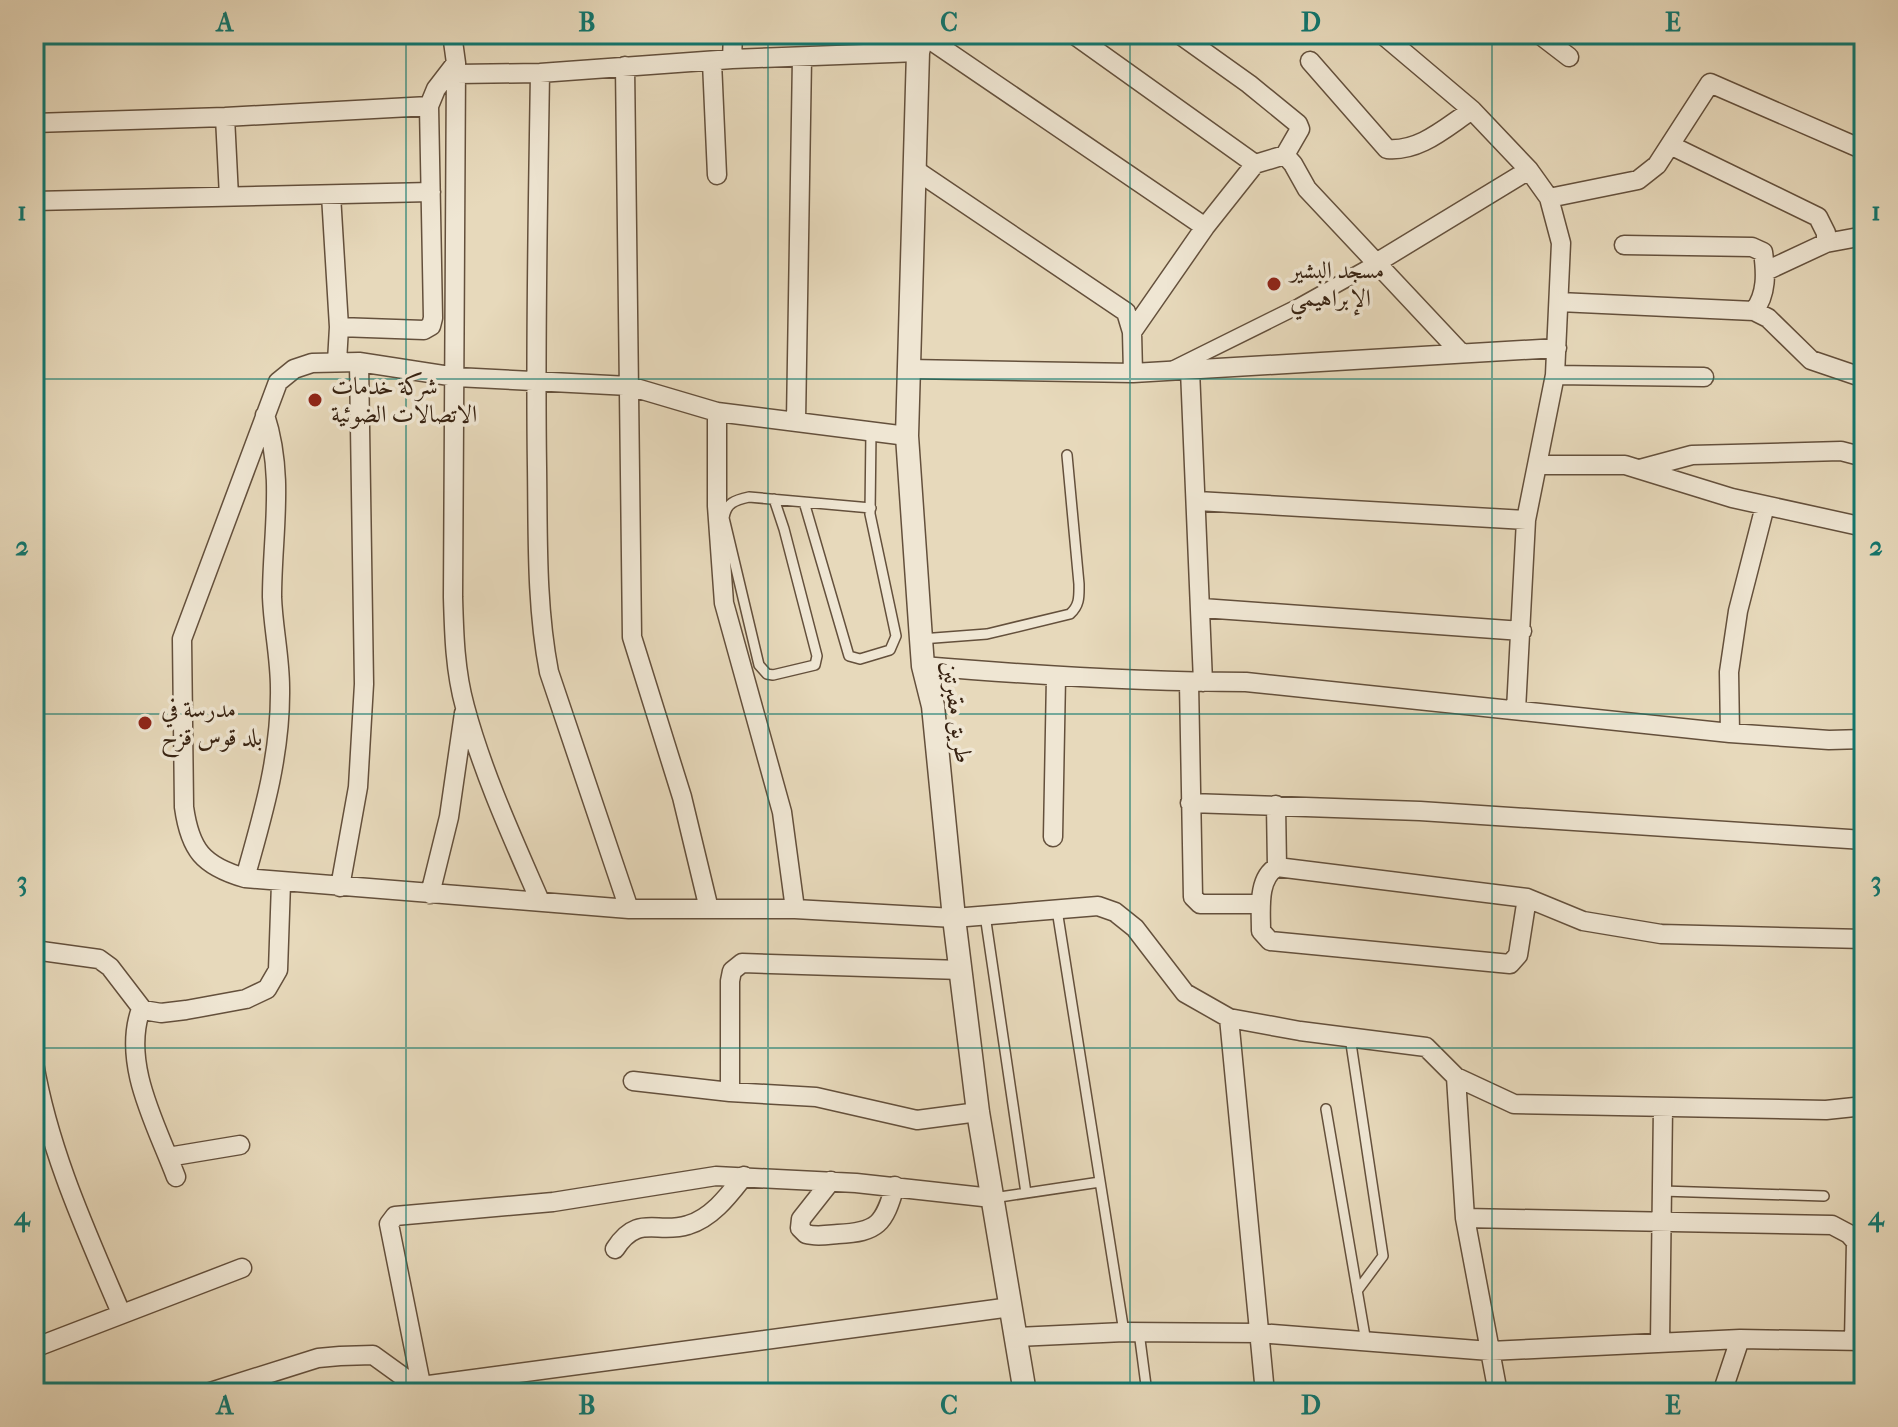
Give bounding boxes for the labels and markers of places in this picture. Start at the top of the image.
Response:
place label: مسجد البشير الإبراهيمي [1287,256,1384,321]
marker: مسجد البشير الإبراهيمي [1265,275,1283,293]
place label: شركة خدمات الاتصالات الضوئية [331,371,477,429]
marker: شركة خدمات الاتصالات الضوئية [306,391,324,409]
place label: مدرسة في بلد قوس قزح [161,695,262,758]
marker: مدرسة في بلد قوس قزح [136,714,154,732]

